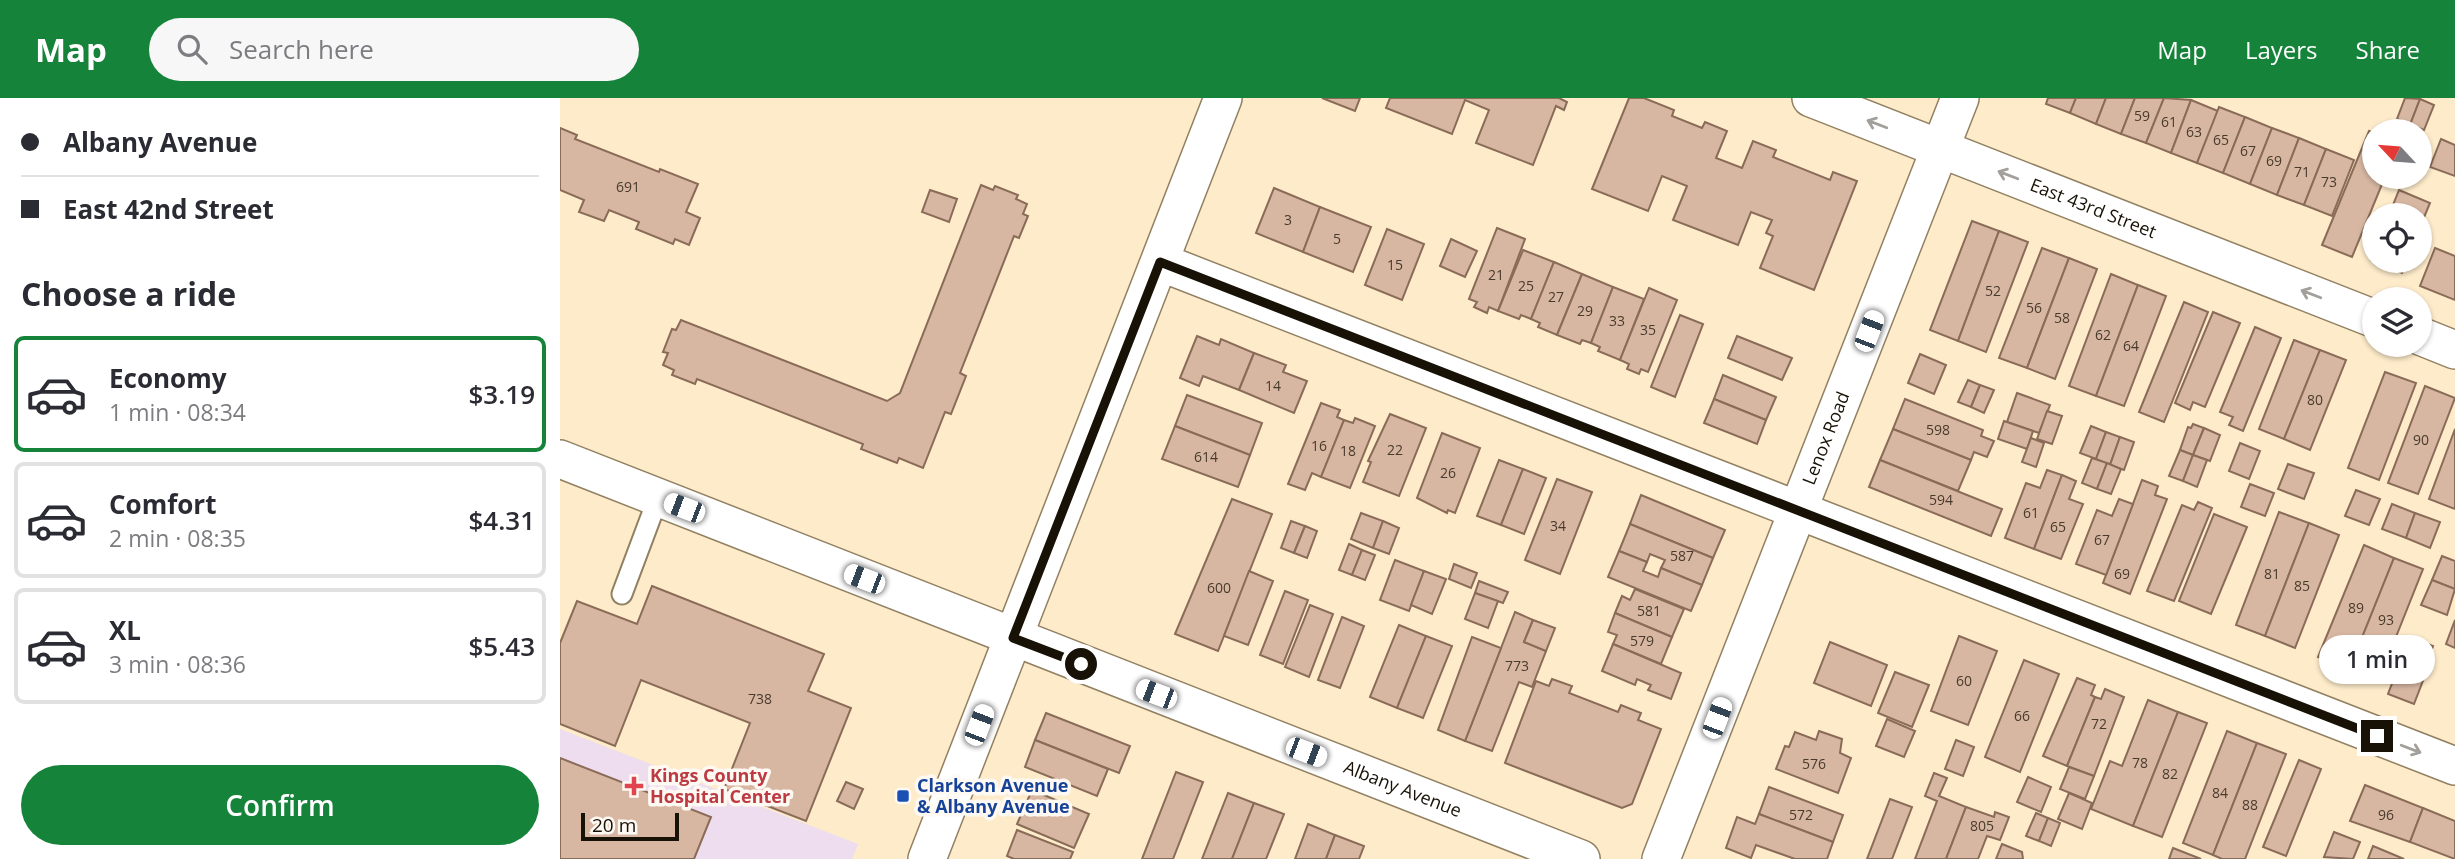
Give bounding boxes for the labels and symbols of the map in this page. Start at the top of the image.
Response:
house number: 59 [2134,106,2150,125]
house number: 61 [2161,112,2177,131]
one-way arrow [1867,116,1889,129]
north arrow [2362,119,2432,189]
house number: 63 [2186,122,2202,141]
house number: 65 [2213,130,2229,149]
house number: 67 [2240,141,2256,160]
house number: 69 [2266,151,2282,170]
house number: 71 [2294,162,2310,181]
one-way arrow [1998,167,2020,180]
street label: East 43rd Street [2027,172,2160,243]
house number: 73 [2321,172,2337,191]
house number: 691 [616,177,640,196]
house number: 3 [1284,210,1292,229]
house number: 5 [1333,229,1341,248]
house number: 15 [1387,255,1403,274]
house number: 21 [1488,265,1504,284]
house number: 25 [1518,276,1534,295]
house number: 52 [1985,281,2001,300]
one-way arrow [2301,286,2323,299]
house number: 27 [1548,287,1564,306]
house number: 56 [2026,298,2042,317]
house number: 29 [1577,301,1593,320]
car [1852,308,1887,354]
house number: 58 [2054,308,2070,327]
house number: 33 [1609,311,1625,330]
house number: 35 [1640,320,1656,339]
house number: 62 [2095,325,2111,344]
house number: 64 [2123,336,2139,355]
house number: 14 [1265,376,1281,395]
street label: Lenox Road [1796,388,1855,488]
house number: 80 [2307,390,2323,409]
house number: 598 [1926,420,1950,439]
house number: 90 [2413,430,2429,449]
house number: 16 [1311,436,1327,455]
house number: 22 [1387,440,1403,459]
house number: 18 [1340,441,1356,460]
house number: 614 [1194,447,1218,466]
house number: 26 [1440,463,1456,482]
house number: 594 [1929,490,1953,509]
car [661,491,708,525]
house number: 61 [2023,503,2039,522]
house number: 34 [1550,516,1566,535]
house number: 65 [2050,517,2066,536]
house number: 67 [2094,530,2110,549]
house number: 587 [1670,546,1694,565]
car [841,562,888,596]
house number: 69 [2114,564,2130,583]
house number: 81 [2264,564,2280,583]
house number: 85 [2294,576,2310,595]
house number: 600 [1207,578,1231,597]
house number: 89 [2348,598,2364,617]
house number: 581 [1637,601,1661,620]
house number: 93 [2378,610,2394,629]
house number: 579 [1630,631,1654,650]
callout: 1 min [2319,634,2435,684]
route start [1065,648,1097,680]
house number: 773 [1505,656,1529,675]
house number: 60 [1956,671,1972,690]
car [1133,677,1180,711]
house number: 738 [748,689,772,708]
car [1700,695,1735,741]
car [962,702,997,748]
house number: 66 [2014,706,2030,725]
house number: 72 [2091,714,2107,733]
route end [2361,720,2393,752]
car [1283,735,1330,769]
one-way arrow [2399,743,2421,756]
house number: 78 [2132,753,2148,772]
street label: Albany Avenue [1341,754,1465,822]
house number: 576 [1802,754,1826,773]
place label: Kings County Hospital Center [650,763,790,808]
house number: 82 [2162,764,2178,783]
place label: Clarkson Avenue & Albany Avenue [917,773,1070,818]
marker: Kings County Hospital Center [624,776,644,796]
house number: 84 [2212,783,2228,802]
marker: Clarkson Avenue & Albany Avenue [895,788,911,804]
house number: 88 [2242,795,2258,814]
house number: 572 [1789,805,1813,824]
house number: 96 [2378,805,2394,824]
scale bar [581,810,679,842]
house number: 805 [1970,816,1994,835]

